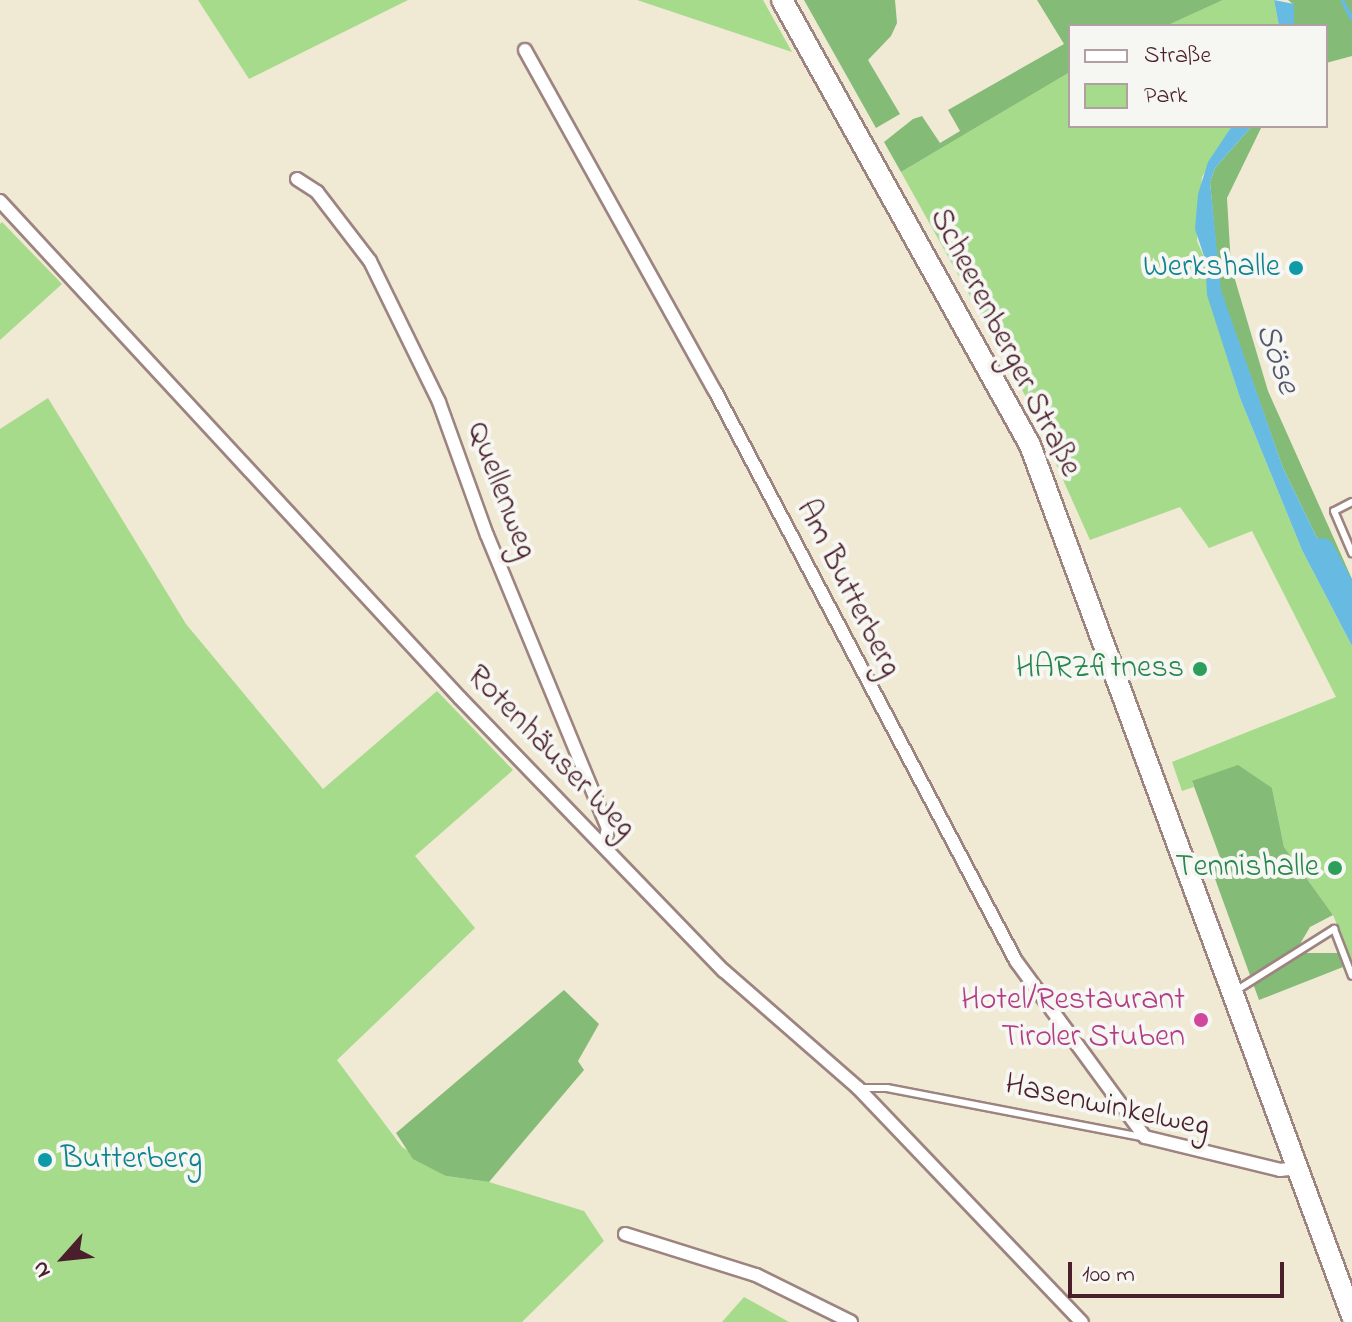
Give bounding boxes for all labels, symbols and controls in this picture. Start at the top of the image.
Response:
legend [1068,24,1328,128]
text: Straße [1144,39,1211,74]
text: Park [1144,79,1187,114]
street label: Scheerenberger Straße [920,202,1088,484]
place label: Werkshalle [1143,249,1280,287]
marker: Werkshalle [1287,259,1305,277]
water label: Söse [1245,318,1307,400]
street label: Quellenweg [456,417,544,565]
street label: Am Butterberg [786,494,908,684]
place label: HARZfitness [1016,650,1184,688]
street label: Rotenhäuser Weg [457,658,643,848]
marker: HARZfitness [1191,660,1209,678]
place label: Tennishalle [1175,849,1319,887]
marker: Tennishalle [1326,859,1344,877]
place label: Hotel/Restaurant Tiroler Stuben [961,983,1185,1058]
marker: Hotel/Restaurant Tiroler Stuben [1192,1011,1210,1029]
street label: Hasenwinkelweg [1001,1067,1213,1147]
place label: Butterberg [61,1141,202,1179]
marker: Butterberg [36,1151,54,1169]
north arrow [24,1218,104,1298]
scale bar [1072,1246,1288,1296]
text: N [25,1255,60,1283]
text: 100 m [1082,1258,1135,1293]

